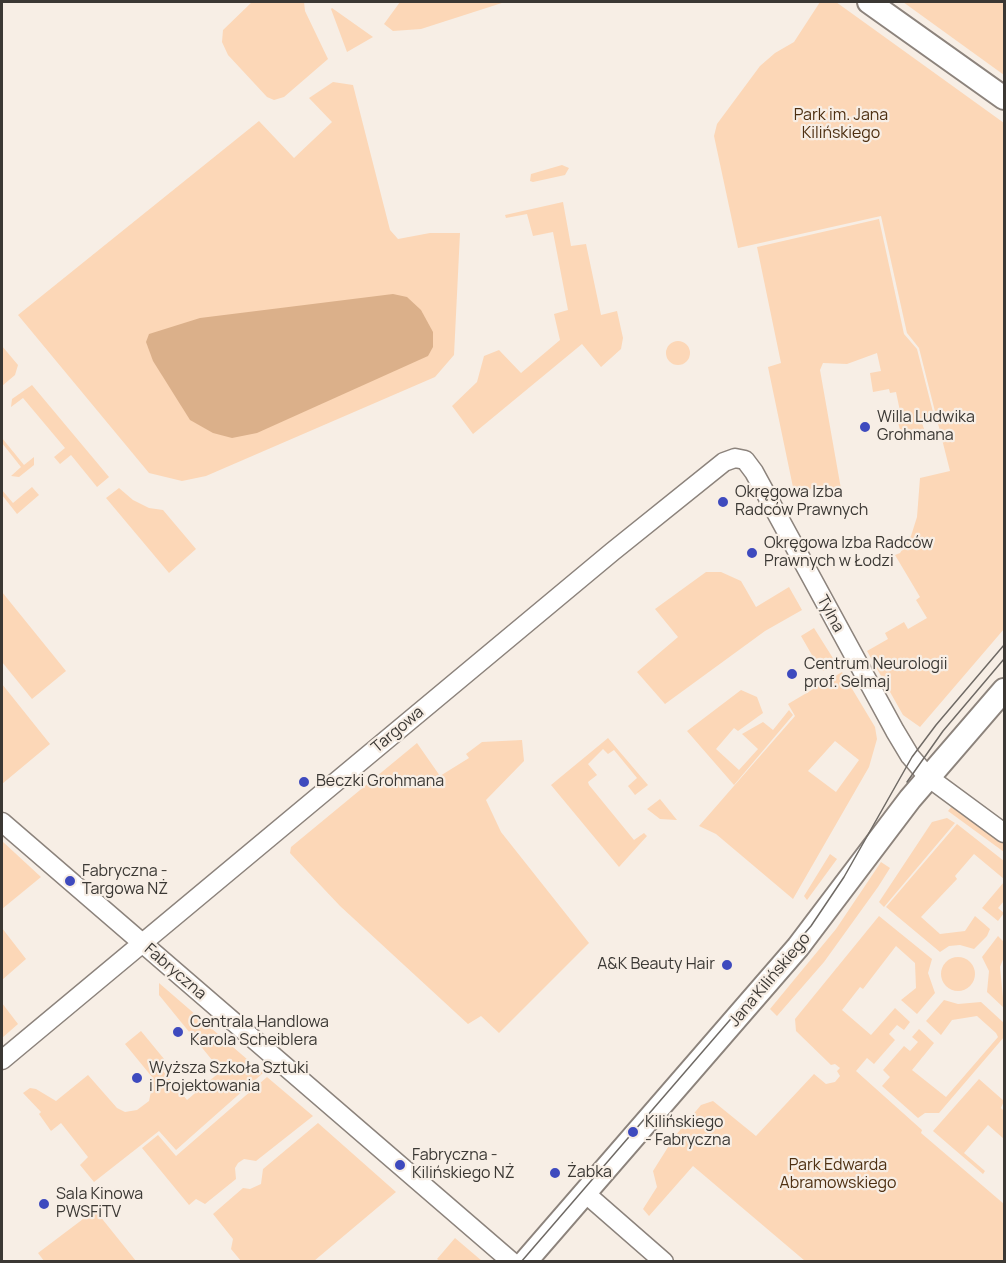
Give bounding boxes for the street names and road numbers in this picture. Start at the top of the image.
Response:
street label: Tylna [812,592,848,636]
street label: Targowa [368,703,428,757]
street label: Jana Kilińskiego [725,929,815,1031]
street label: Fabryczna [140,940,210,1004]

